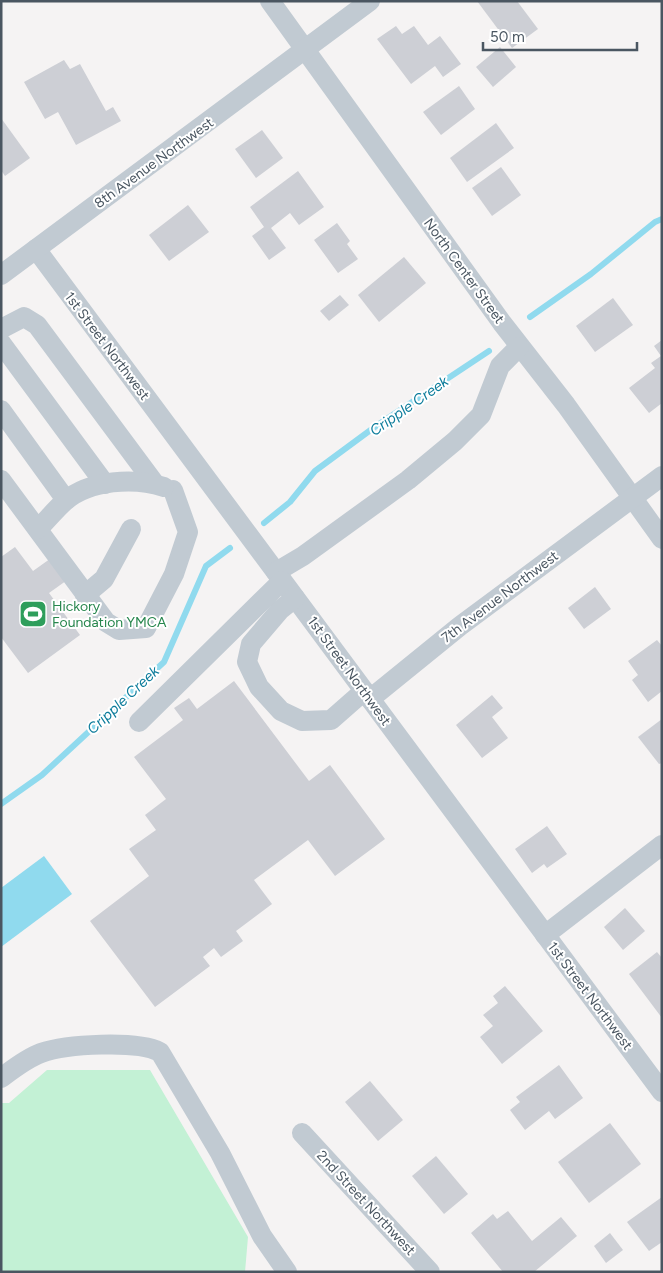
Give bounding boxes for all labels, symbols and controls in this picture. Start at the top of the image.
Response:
scale bar [483,20,637,52]
text: 50 m [490,28,525,46]
street label: 8th Avenue Northwest [91,114,217,212]
street label: North Center Street [420,215,508,327]
street label: 1st Street Northwest [61,289,153,403]
water label: Cripple Creek [366,372,452,440]
street label: 7th Avenue Northwest [438,548,562,646]
place label: Hickory Foundation YMCA [52,598,167,631]
sports icon: Hickory Foundation YMCA [18,599,48,629]
street label: 1st Street Northwest [304,613,394,729]
water label: Cripple Creek [83,662,163,738]
street label: 1st Street Northwest [544,939,636,1053]
street label: 2nd Street Northwest [313,1147,419,1259]

